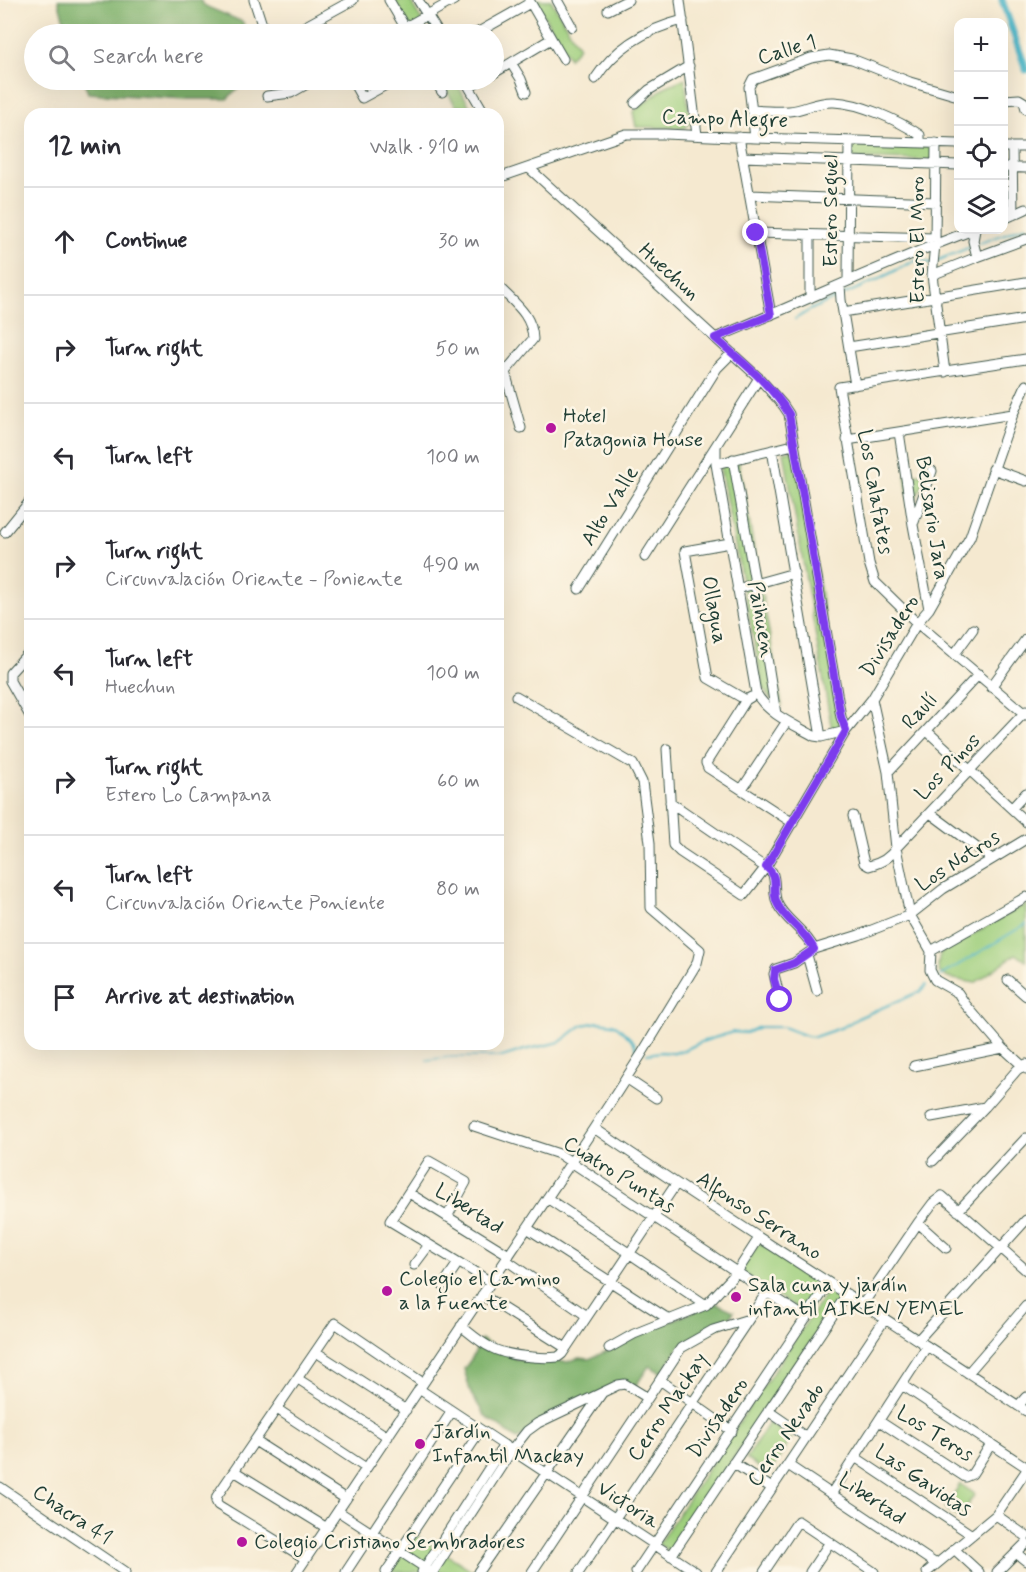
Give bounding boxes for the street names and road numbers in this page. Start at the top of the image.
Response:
street label: Calle 1 [754,28,820,72]
street label: Campo Alegre [661,103,789,137]
street label: Estero Seguel [817,155,847,267]
street label: Estero El Moro [904,176,932,304]
street label: Huechun [632,237,706,307]
street label: Los Calafates [850,427,900,557]
street label: Belisario Jara [908,454,956,582]
street label: Alto Valle [575,461,645,551]
street label: Ollagua [693,574,734,646]
street label: Paihuen [741,579,782,660]
street label: Divisadero [854,590,926,682]
street label: Raulí [896,686,944,736]
street label: Los Pinos [909,727,987,807]
street label: Los Notros [910,823,1006,899]
street label: Cuatro Puntas [558,1129,680,1221]
street label: Alfonso Serrano [690,1165,827,1269]
street label: Libertad [429,1177,509,1241]
street label: Cerro Mackay [621,1347,715,1467]
street label: Divisadero [681,1372,755,1464]
street label: Cerro Nevado [741,1378,831,1492]
street label: Los Teros [891,1399,979,1469]
street label: Las Gaviotas [869,1438,977,1524]
street label: Libertad [833,1466,911,1532]
street label: Victoria [592,1475,665,1536]
street label: Chacra 41 [27,1478,117,1552]

